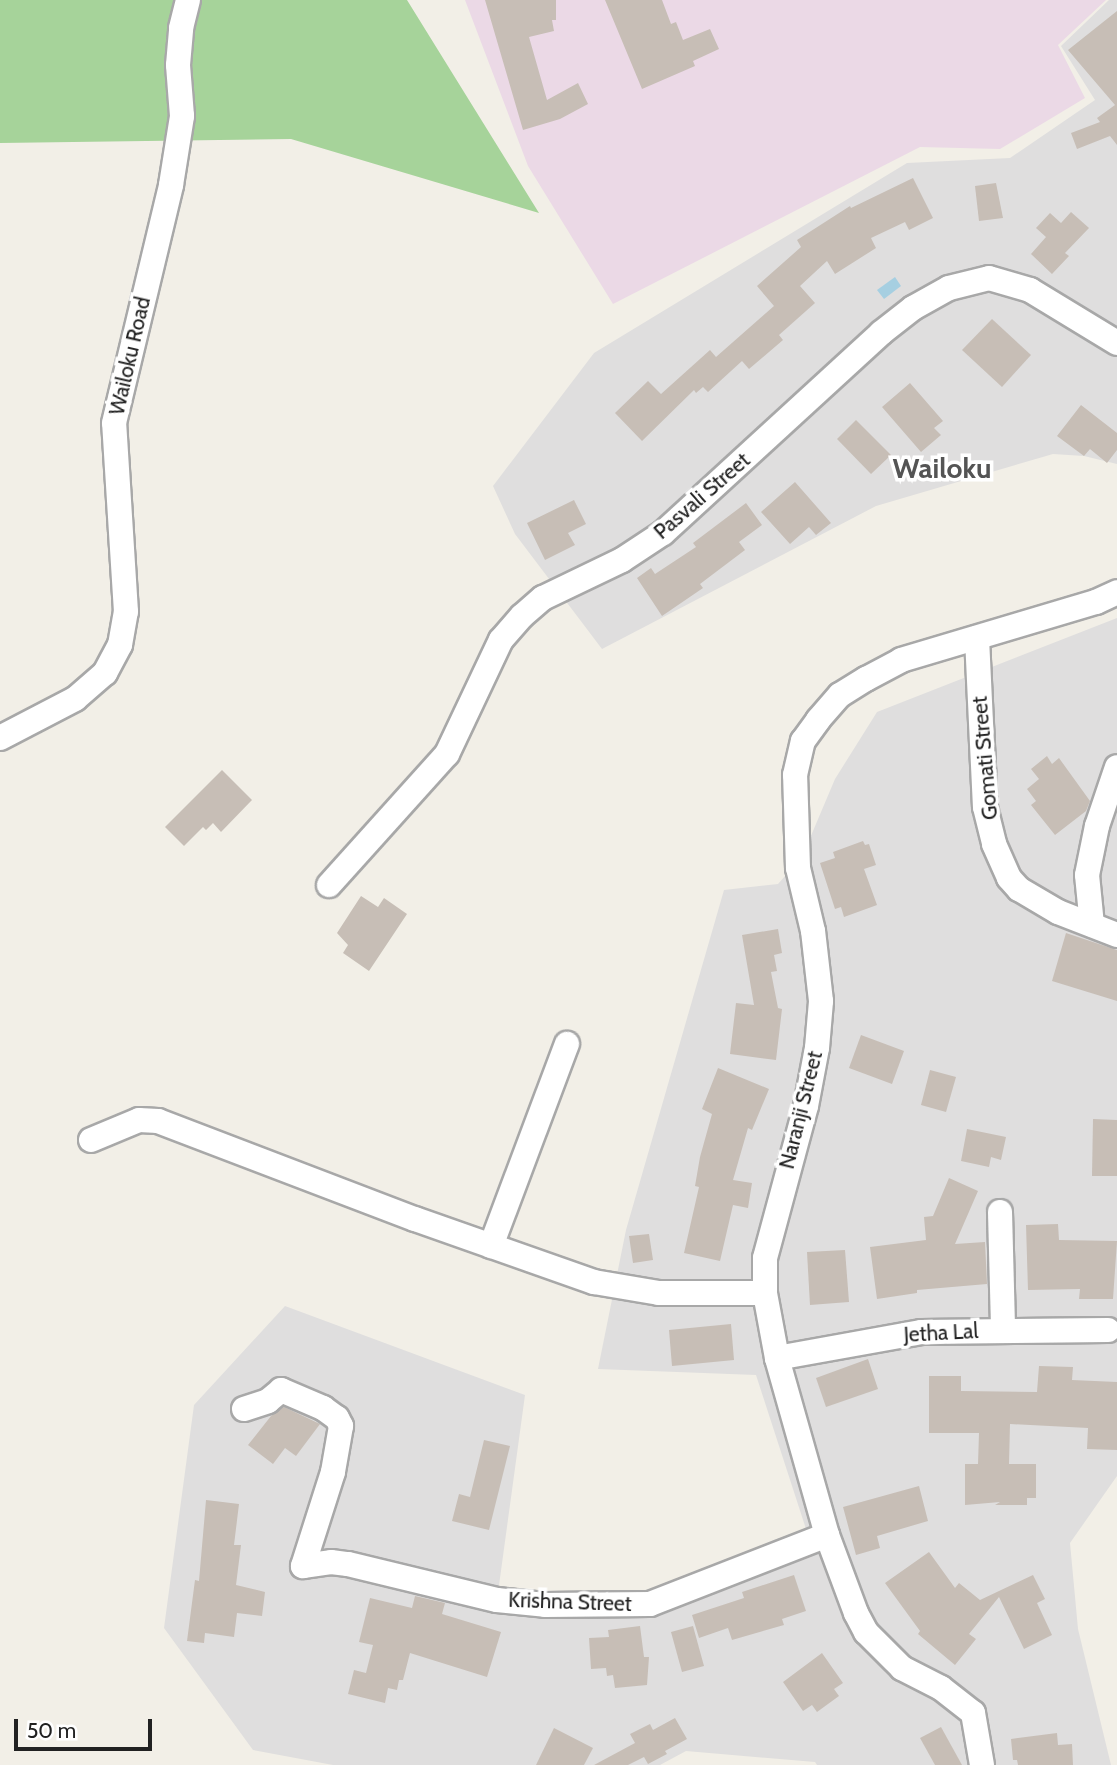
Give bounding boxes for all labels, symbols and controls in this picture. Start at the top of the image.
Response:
street label: Wailoku Road [104,294,156,418]
street label: Pasvali Street [649,447,755,545]
district label: Wailoku [893,451,991,485]
street label: Gomati Street [967,695,1003,821]
street label: Naranji Street [774,1048,828,1172]
street label: Jetha Lal [903,1318,979,1348]
street label: Krishna Street [508,1587,632,1617]
scale bar [18,1706,156,1750]
text: 50 m [27,1718,76,1743]

